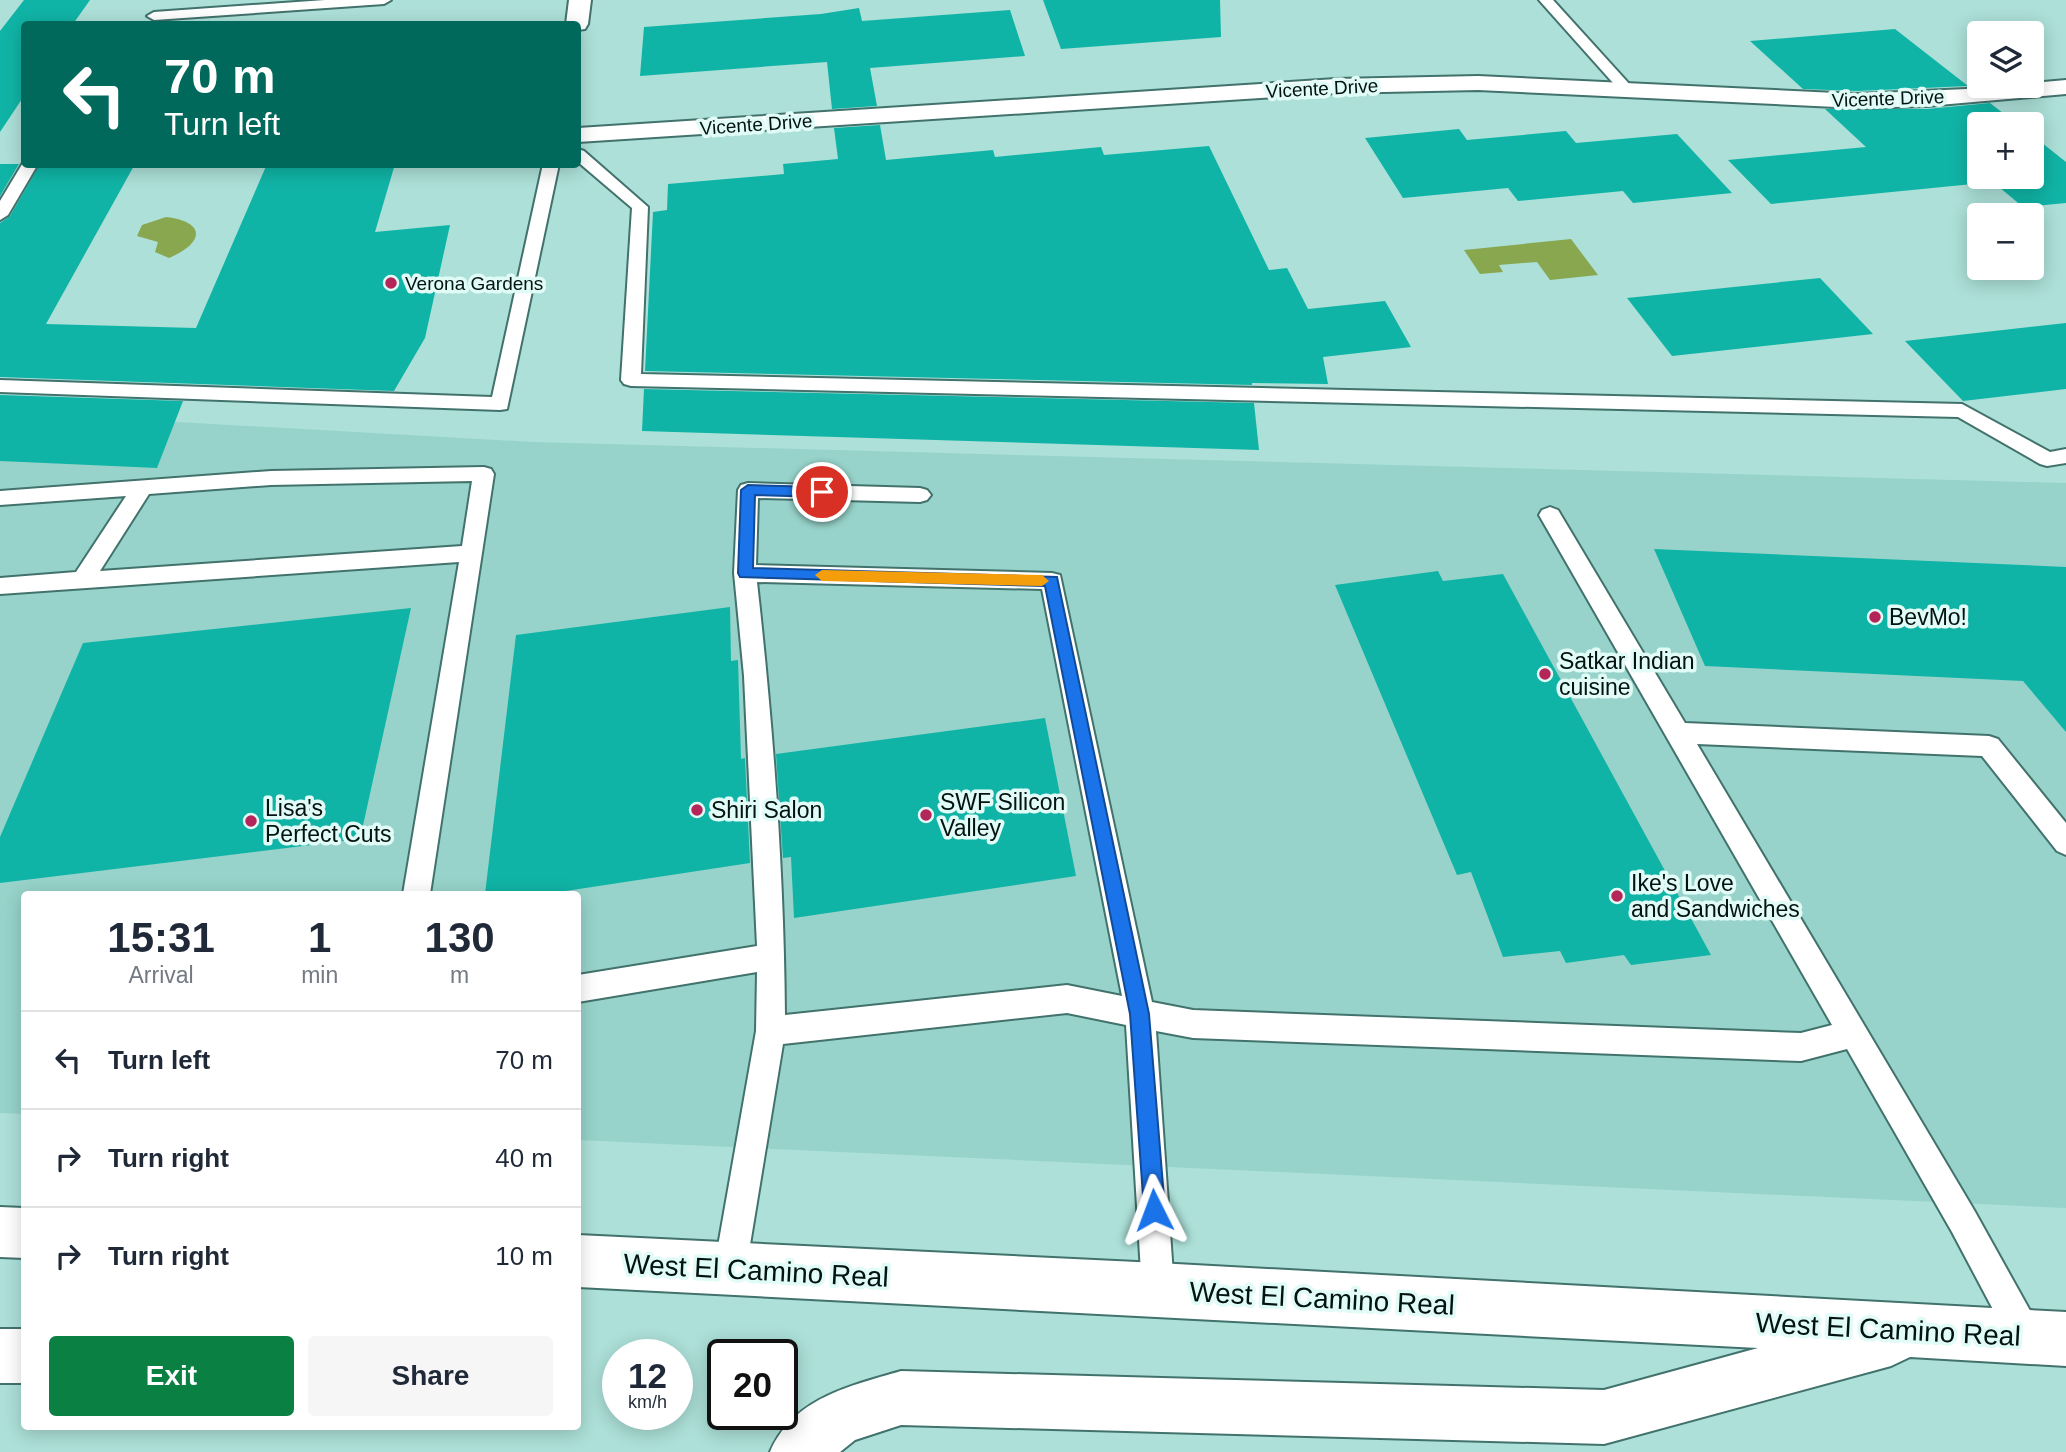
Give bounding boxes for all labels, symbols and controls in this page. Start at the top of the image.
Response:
map controls [1967,21,2044,280]
button: layers [1967,21,2044,98]
icon: left [49,49,140,140]
text: 70 m [164,49,276,103]
street label: Vicente Drive [1265,75,1379,102]
street label: Vicente Drive [1831,86,1945,111]
text: Turn left [164,106,280,142]
street label: Vicente Drive [699,110,813,139]
button: + [1967,112,2044,189]
button: − [1967,203,2044,280]
place label: Verona Gardens [405,273,543,294]
marker: Verona Gardens [383,275,399,291]
pin [792,462,852,522]
icon: arrive [803,473,841,511]
place label: BevMo! [1889,604,1967,630]
marker: BevMo! [1867,609,1883,625]
place label: Satkar Indian cuisine [1559,648,1695,700]
marker: Satkar Indian cuisine [1537,666,1553,682]
place label: SWF Silicon Valley [940,789,1065,841]
place label: Lisa's Perfect Cuts [265,795,392,847]
place label: Shiri Salon [711,797,822,823]
marker: Shiri Salon [689,802,705,818]
marker: SWF Silicon Valley [918,807,934,823]
marker: Lisa's Perfect Cuts [243,813,259,829]
place label: Ike's Love and Sandwiches [1631,870,1800,922]
marker: Ike's Love and Sandwiches [1609,888,1625,904]
text: 15:31 [107,914,215,961]
text: 1 [308,914,331,961]
text: 130 [425,914,495,961]
text: Arrival [128,962,194,988]
text: min [301,962,338,988]
text: m [450,962,469,988]
icon: left [49,1041,87,1079]
text: Turn left [108,1045,210,1075]
text: 70 m [495,1045,553,1075]
icon: right [49,1139,87,1177]
text: Turn right [108,1143,229,1173]
text: 40 m [495,1143,553,1173]
position arrow [1117,1173,1191,1247]
icon: right [49,1237,87,1275]
text: Turn right [108,1241,229,1271]
text: 10 m [495,1241,553,1271]
street label: West El Camino Real [623,1248,889,1293]
street label: West El Camino Real [1189,1276,1455,1321]
street label: West El Camino Real [1755,1307,2021,1352]
button: Exit [49,1336,294,1416]
button: Share [308,1336,553,1416]
speed limit sign: 20 [707,1339,798,1430]
text: 12 [628,1356,667,1395]
text: km/h [628,1392,667,1412]

